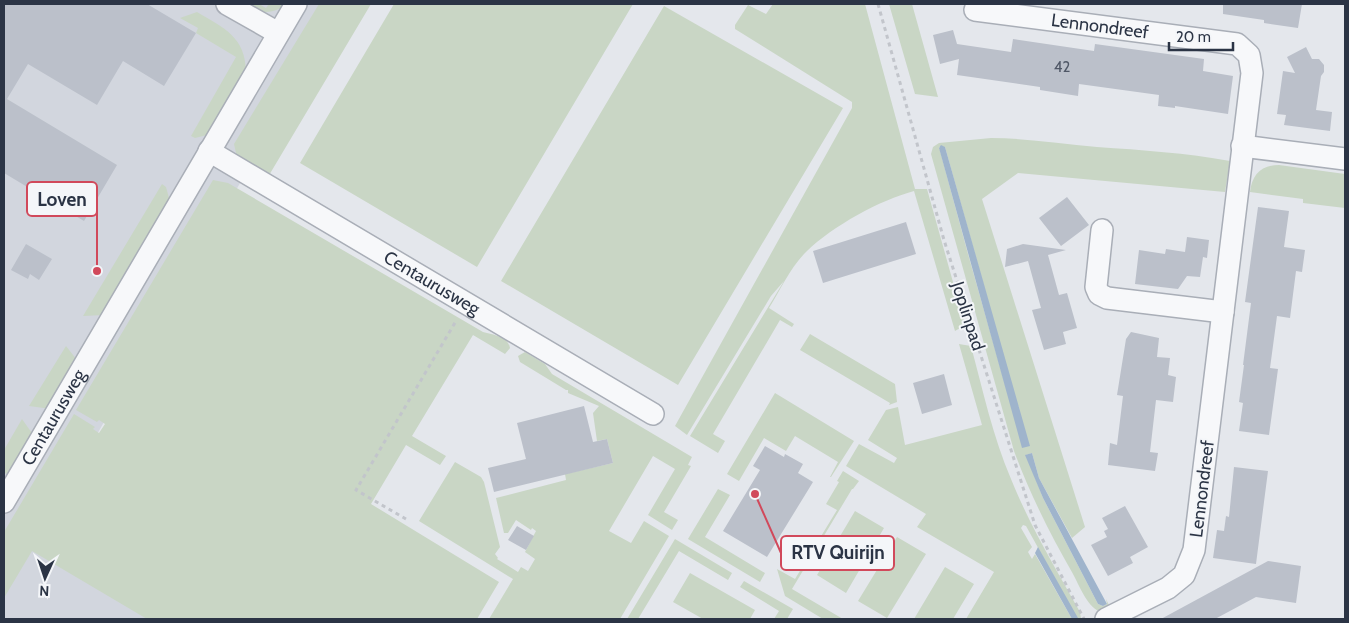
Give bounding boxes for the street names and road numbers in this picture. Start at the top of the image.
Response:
street label: Lennondreef [1050,9,1150,43]
street label: Centaurusweg [380,246,485,320]
street label: Joplinpad [946,278,989,353]
street label: Centaurusweg [17,364,91,470]
street label: Lennondreef [1185,439,1219,539]

